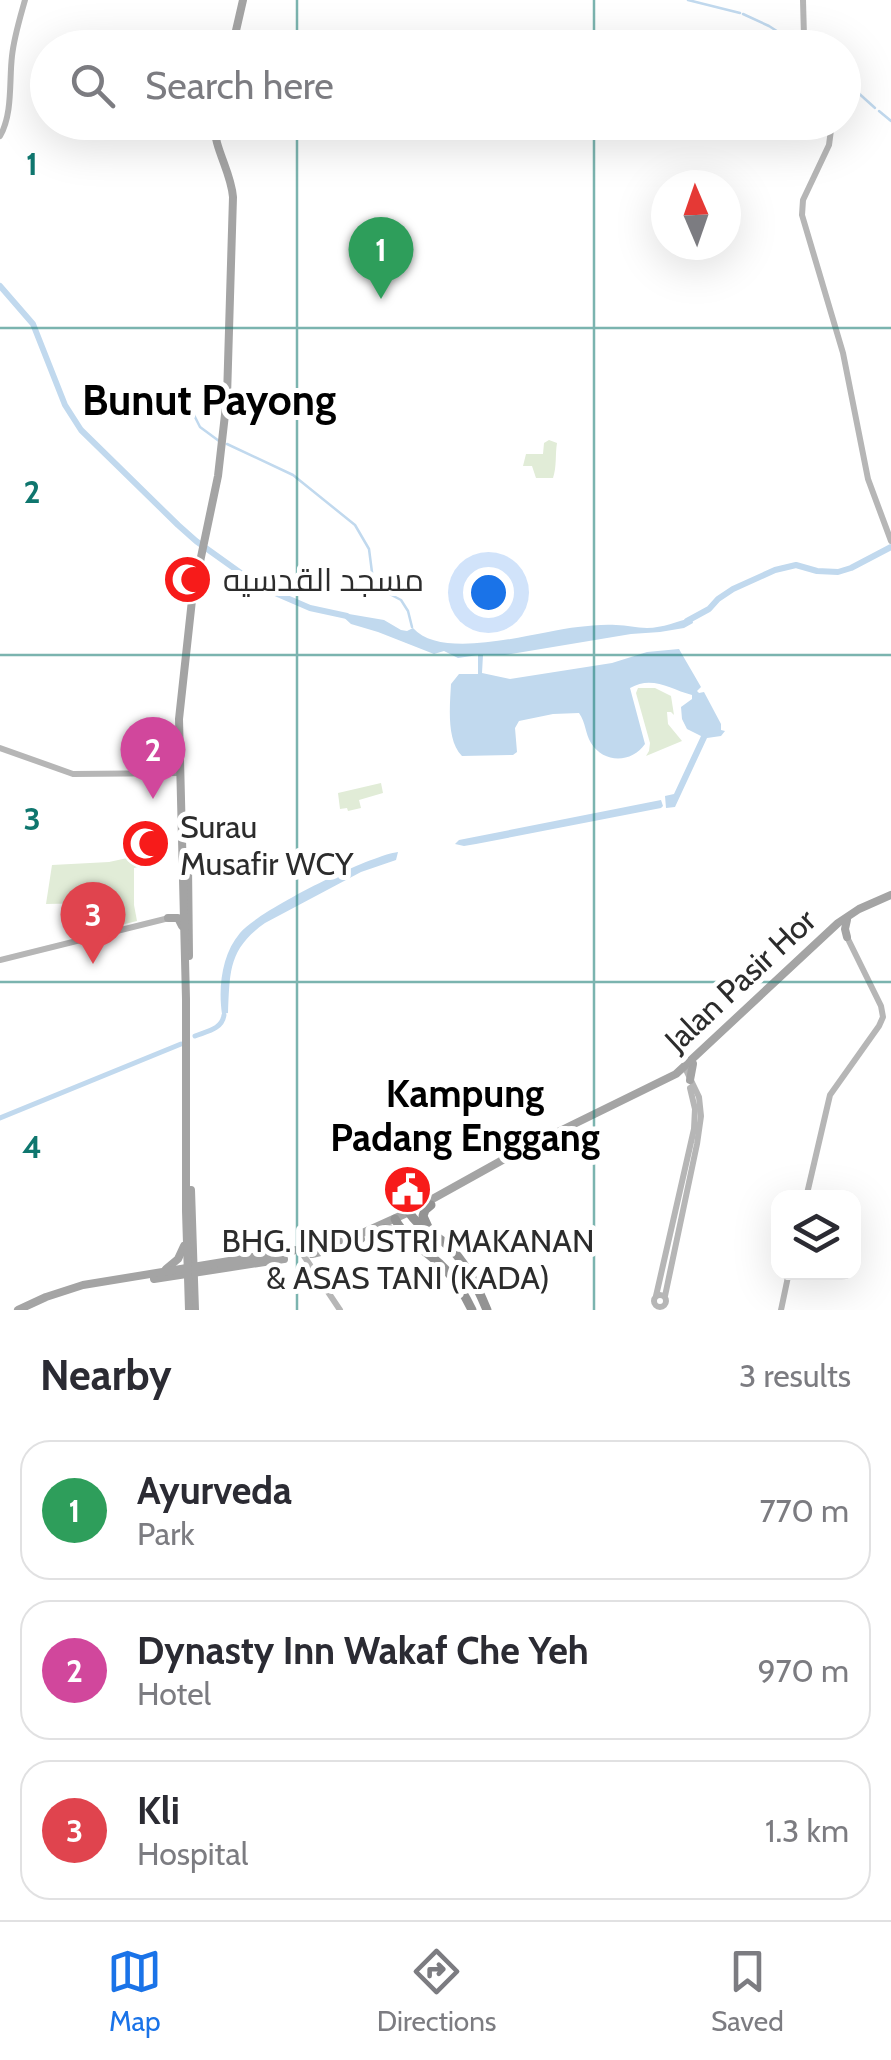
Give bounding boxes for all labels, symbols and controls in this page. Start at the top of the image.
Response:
search box [30,30,861,140]
icon: search [65,58,120,113]
text: Search here [145,62,334,109]
text: 1 [26,144,38,183]
north arrow [651,170,741,260]
pin: 1 [348,216,414,299]
district label: Bunut Payong [82,374,336,426]
text: 2 [24,472,40,511]
mosque icon: مسجد القدسيه [162,553,214,605]
place label: مسجد القدسيه [223,560,424,599]
your location [463,567,514,618]
pin: 2 [120,716,186,799]
text: 3 [23,799,41,838]
place label: Surau Musafir WCY [180,807,354,883]
mosque icon: Surau Musafir WCY [119,818,171,870]
pin: 3 [61,882,126,964]
street label: Jalan Pasir Hor [656,900,824,1060]
district label: Kampung Padang Enggang [330,1070,600,1161]
text: 4 [22,1127,42,1166]
public building icon: BHG. INDUSTRI MAKANAN & ASAS TANI (KADA) [382,1164,434,1216]
map controls [771,1190,861,1280]
button: layers [771,1190,861,1280]
place label: BHG. INDUSTRI MAKANAN & ASAS TANI (KADA) [222,1221,594,1297]
text: Nearby [40,1349,172,1401]
text: 3 results [739,1356,851,1395]
text: Ayurveda [137,1467,292,1514]
text: 1 [69,1491,80,1530]
text: 770 m [759,1491,849,1530]
text: Park [137,1514,195,1553]
text: Dynasty Inn Wakaf Che Yeh [137,1627,589,1674]
text: 2 [66,1651,83,1690]
text: 970 m [757,1651,849,1690]
text: Hotel [137,1674,211,1713]
text: Kli [137,1787,180,1834]
text: 3 [66,1811,83,1850]
text: 1.3 km [765,1811,849,1850]
text: Hospital [137,1834,248,1873]
tab: Map [107,1944,162,2038]
tab: Directions [377,1944,496,2038]
tab: Saved [711,1944,784,2038]

